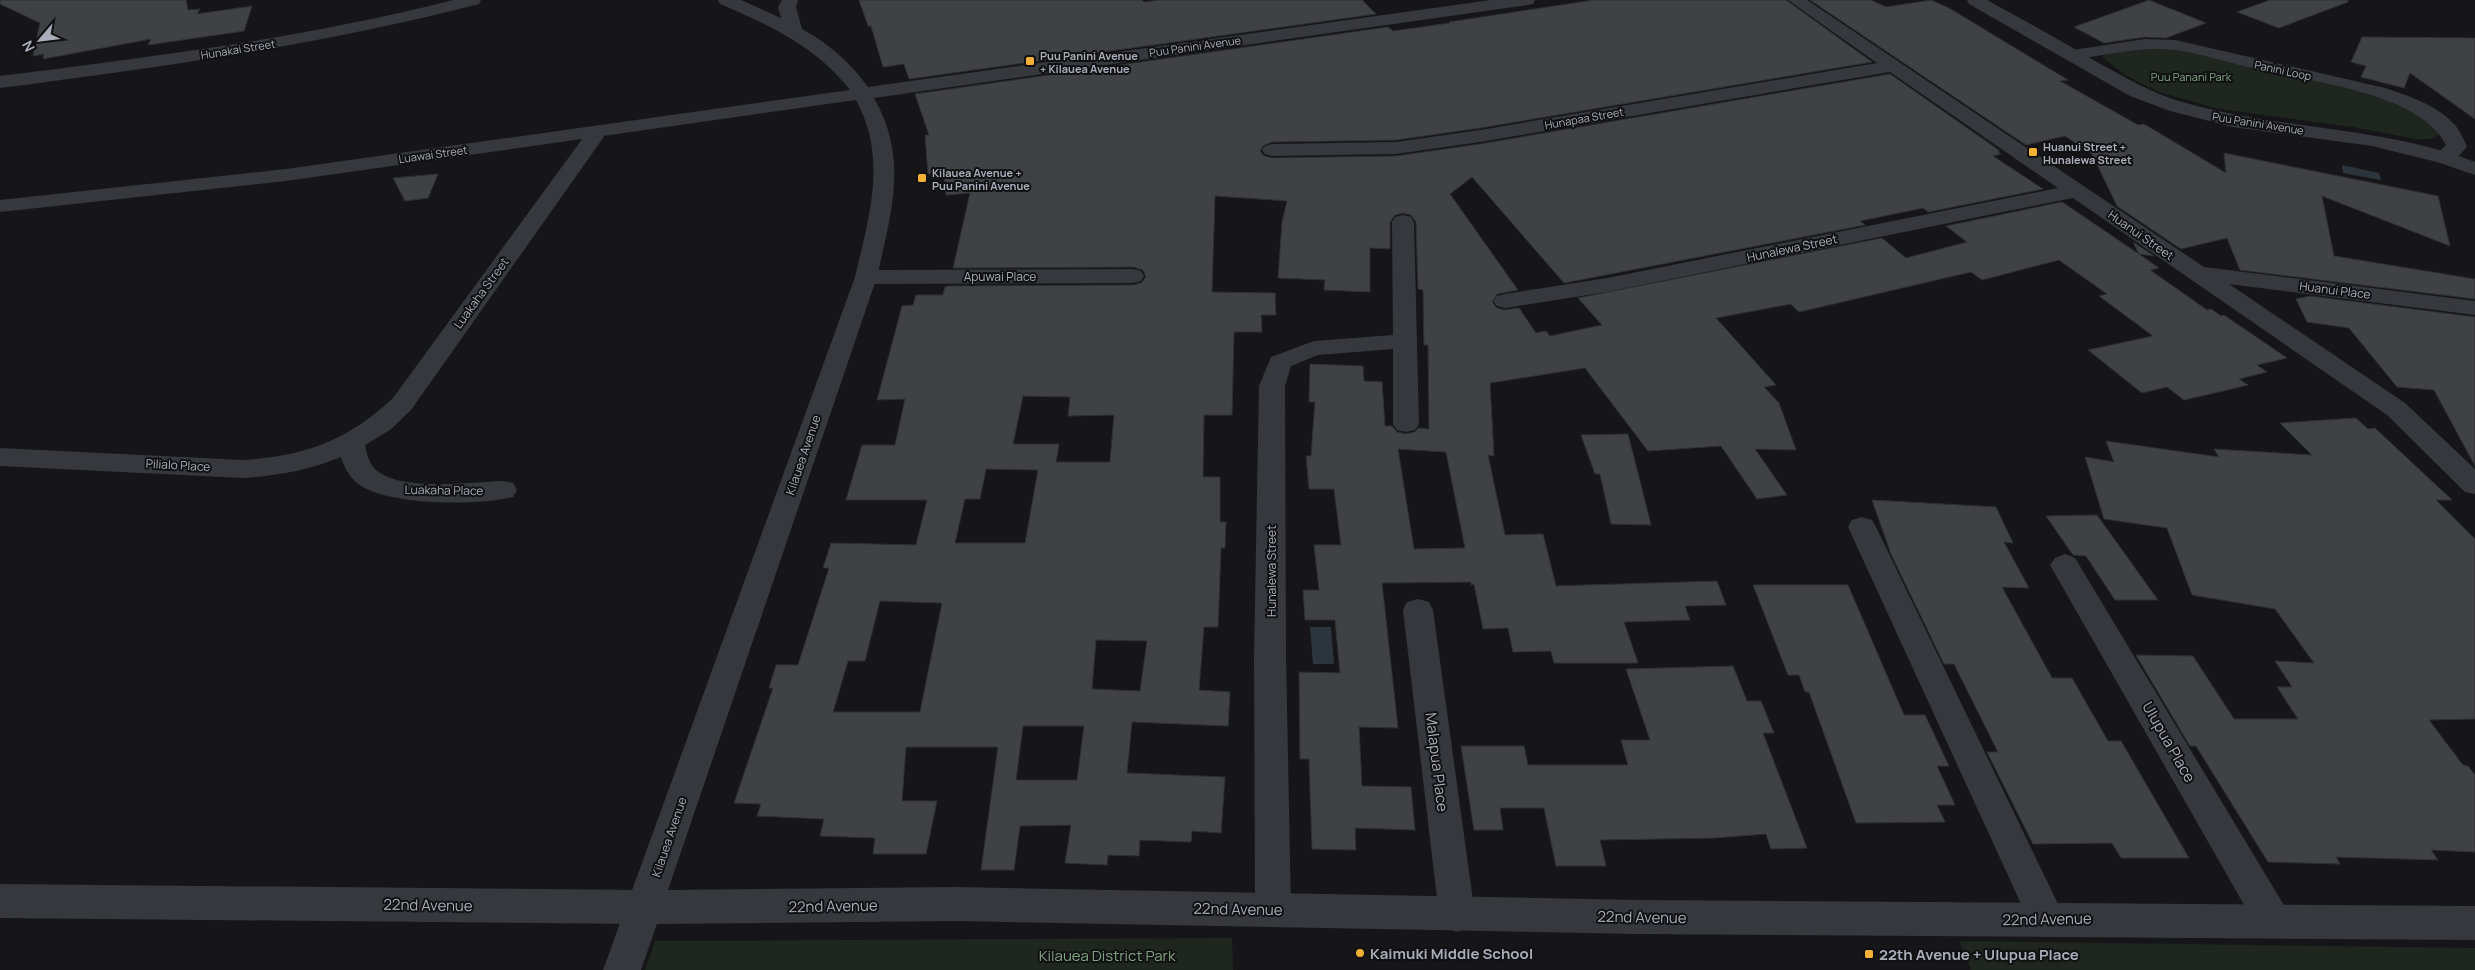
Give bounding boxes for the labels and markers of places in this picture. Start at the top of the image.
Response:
place label: Puu Panini Avenue + Kilauea Avenue [1040,48,1138,76]
marker: Puu Panini Avenue + Kilauea Avenue [1024,55,1036,67]
place label: Huanui Street + Hunalewa Street [2043,139,2132,167]
marker: Huanui Street + Hunalewa Street [2027,146,2039,158]
place label: Kilauea Avenue + Puu Panini Avenue [932,165,1030,193]
marker: Kilauea Avenue + Puu Panini Avenue [916,172,928,184]
place label: Kaimuki Middle School [1370,943,1533,964]
place label: 22th Avenue + Ulupua Place [1879,944,2079,965]
marker: Kaimuki Middle School [1354,947,1366,959]
marker: 22th Avenue + Ulupua Place [1863,948,1875,960]

